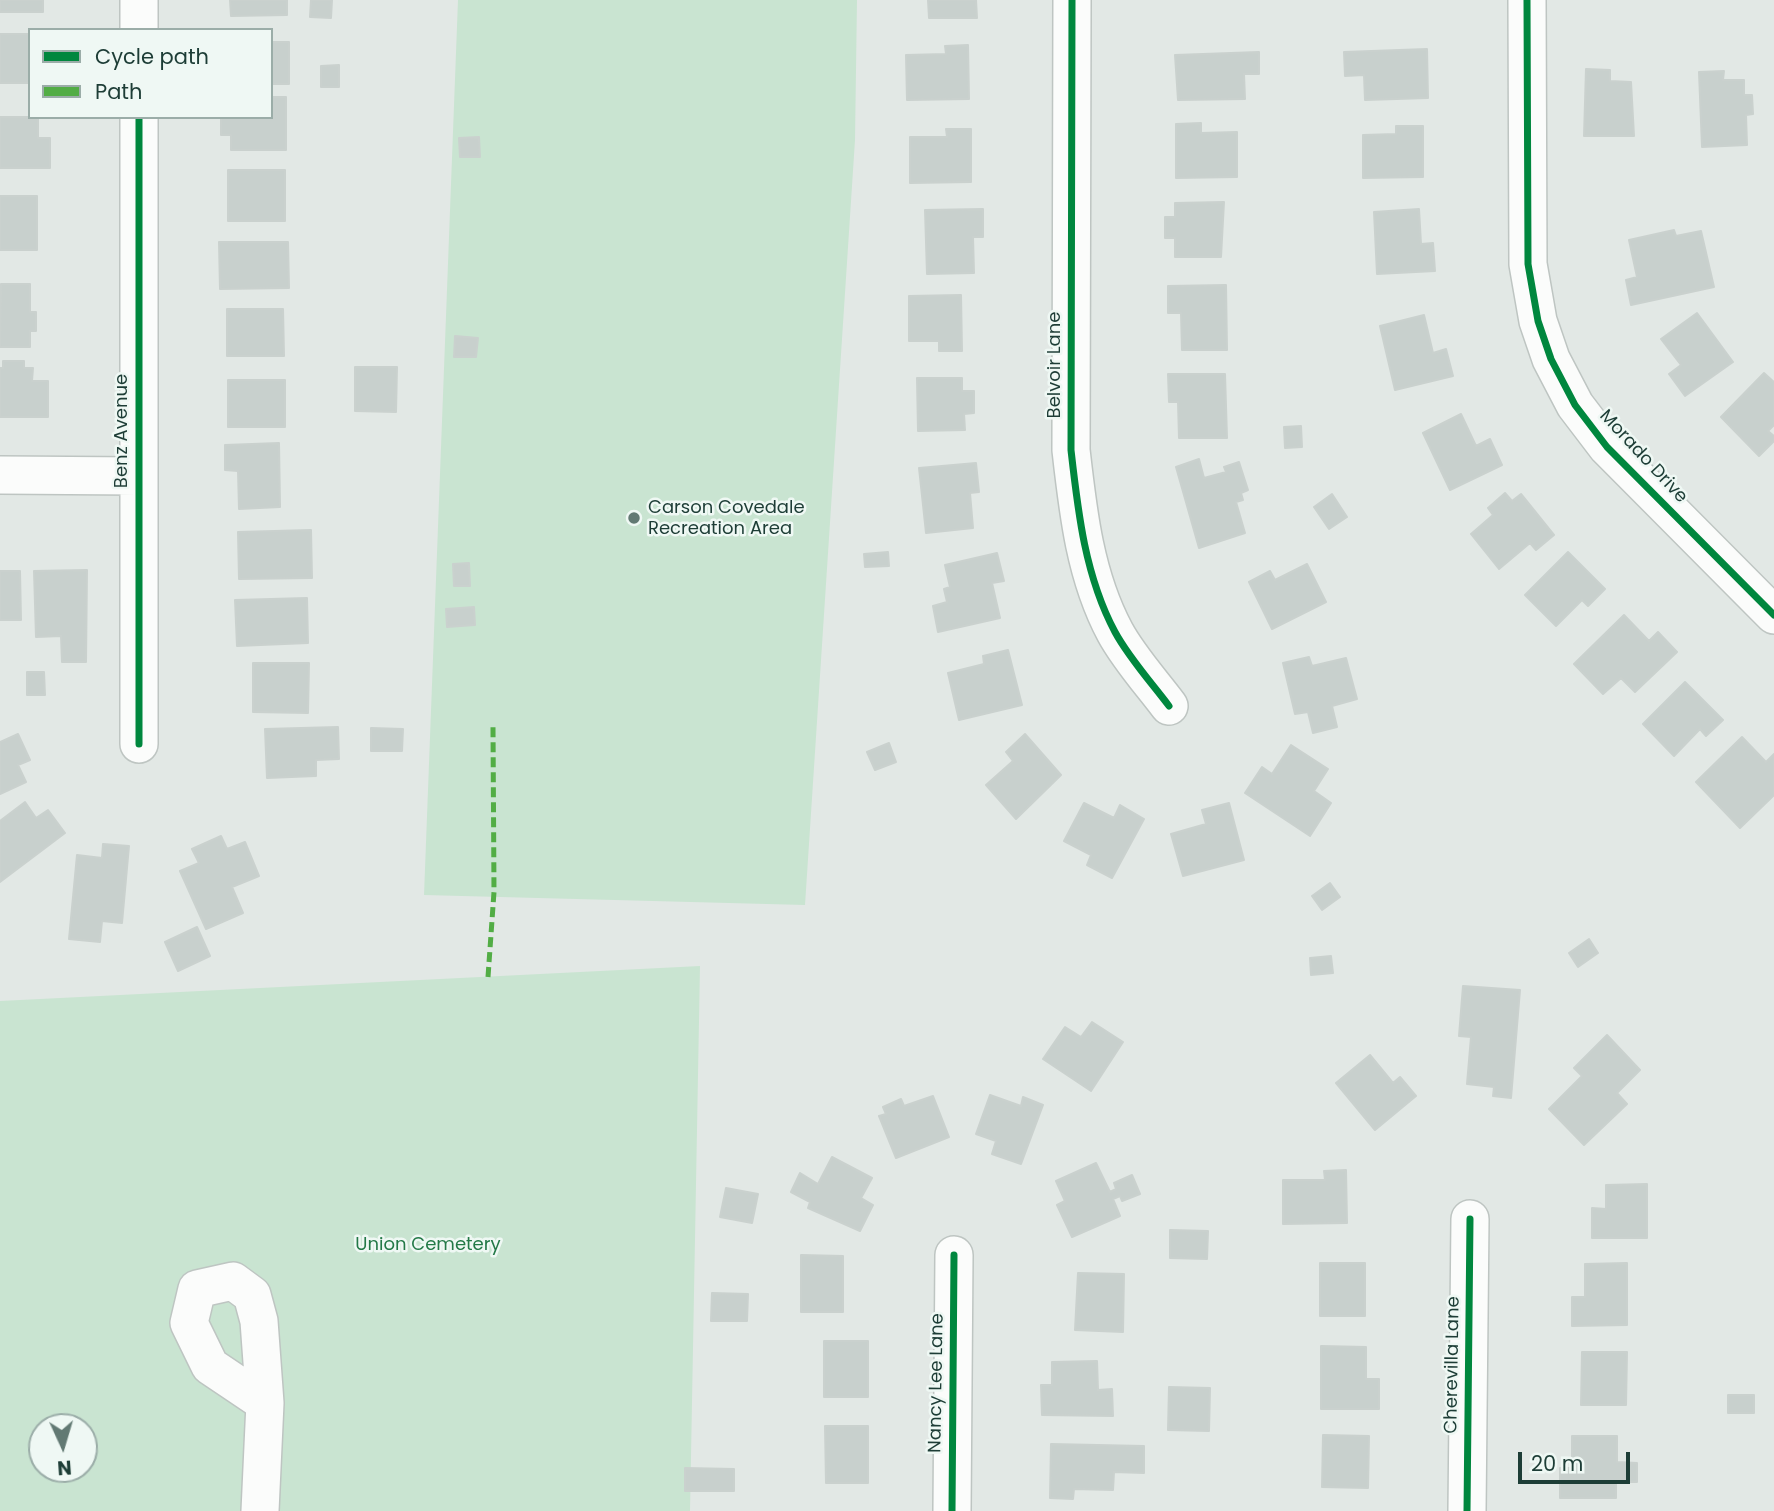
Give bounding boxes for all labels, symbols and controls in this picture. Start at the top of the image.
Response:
legend [28,28,273,119]
text: Cycle path [95,42,209,71]
text: Path [95,77,142,106]
street label: Belvoir Lane [1044,312,1066,418]
street label: Benz Avenue [111,374,133,488]
street label: Morado Drive [1594,406,1692,508]
place label: Carson Covedale Recreation Area [648,497,805,540]
marker: Carson Covedale Recreation Area [626,510,642,526]
park label: Union Cemetery [355,1234,501,1256]
street label: Cherevilla Lane [1441,1296,1465,1434]
street label: Nancy Lee Lane [925,1313,949,1453]
north arrow [28,1413,98,1483]
scale bar [1522,1438,1634,1482]
text: 20 m [1531,1449,1584,1478]
text: N [56,1453,72,1481]

